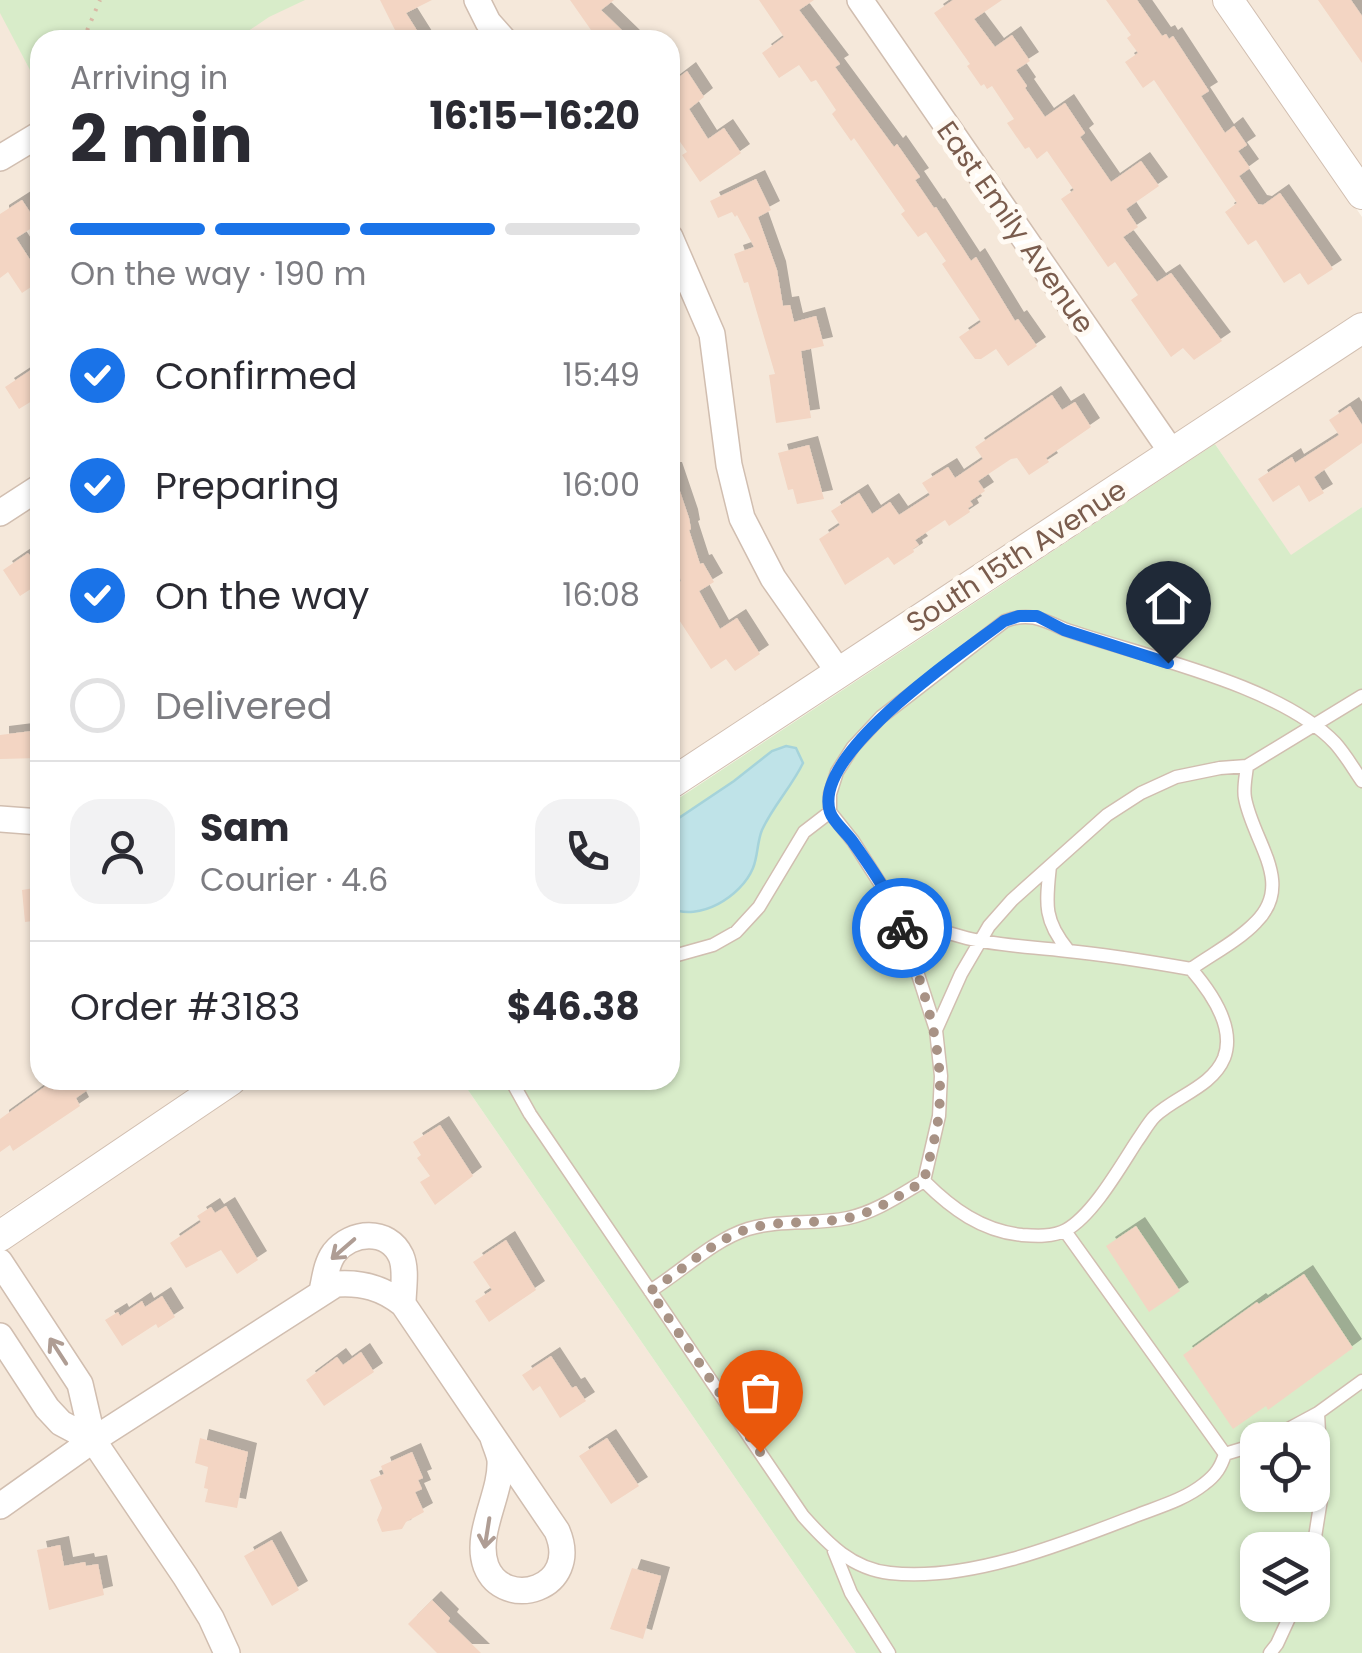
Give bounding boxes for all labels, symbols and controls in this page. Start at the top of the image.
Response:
text: Arriving in [70,55,228,100]
text: 16:15–16:20 [430,89,640,142]
text: 2 min [70,94,253,185]
street label: East Emily Avenue [928,113,1104,341]
text: On the way · 190 m [70,251,366,296]
icon: check [70,348,125,403]
text: Confirmed [155,349,357,402]
text: 15:49 [563,352,640,397]
icon: check [70,458,125,513]
text: Preparing [155,459,340,512]
text: 16:00 [562,462,640,507]
street label: South 15th Avenue [899,471,1134,642]
pin [1126,561,1211,664]
icon: check [70,568,125,623]
text: On the way [155,569,369,622]
text: 16:08 [562,572,640,617]
icon: home [1141,576,1196,631]
text: Delivered [155,679,332,732]
button: person [70,799,175,904]
button: phone [535,799,640,904]
text: Sam [200,801,289,854]
text: Courier · 4.6 [200,857,388,902]
courier [852,878,952,978]
icon: bike [875,901,930,956]
text: Order #3183 [70,980,300,1033]
text: $46.38 [507,980,640,1033]
one-way arrow [331,1237,356,1260]
one-way arrow [48,1337,69,1365]
pin [718,1350,803,1453]
icon: bag [733,1365,788,1420]
map controls [1240,1422,1330,1622]
button: locate [1240,1422,1330,1512]
one-way arrow [477,1516,495,1549]
button: layers [1240,1532,1330,1622]

